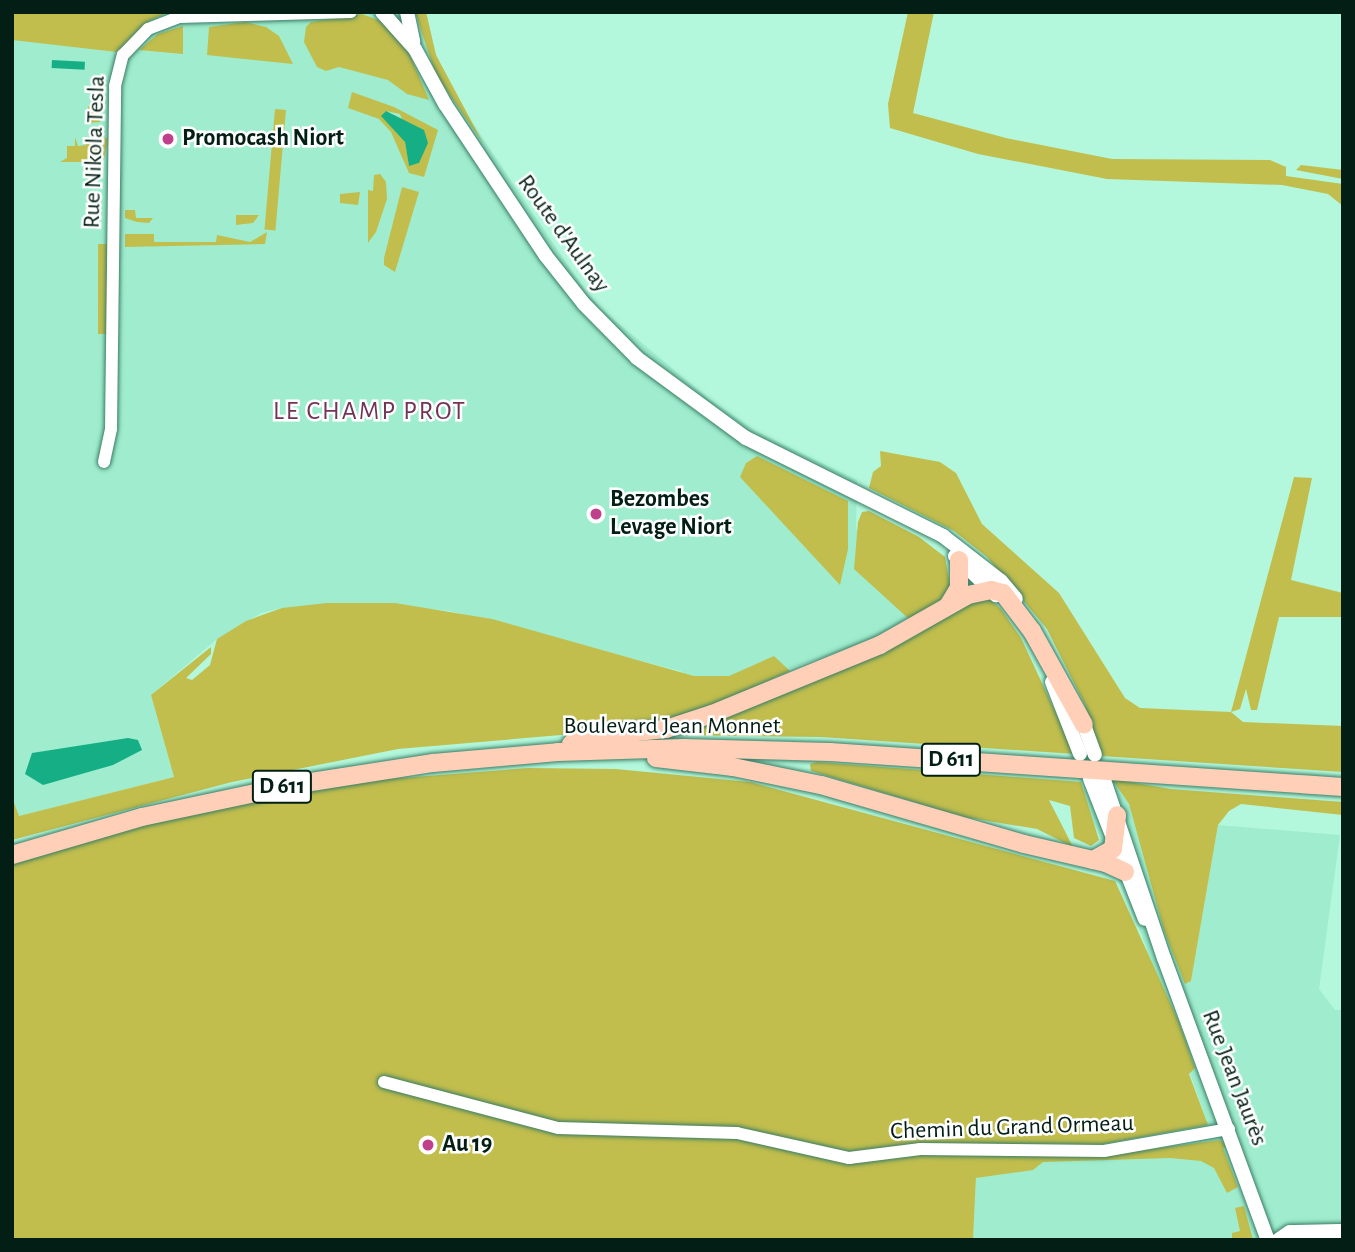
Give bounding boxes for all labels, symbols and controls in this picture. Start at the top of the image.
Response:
street label: Rue Nikola Tesla [78,75,112,229]
place label: Promocash Niort [182,125,344,153]
marker: Promocash Niort [160,131,176,147]
street label: Route d'Aulnay [511,169,615,299]
district label: LE CHAMP PROT [275,396,465,428]
place label: Bezombes Levage Niort [610,486,732,542]
marker: Bezombes Levage Niort [588,506,604,522]
street label: Boulevard Jean Monnet [564,713,780,741]
road number: D 611 [920,740,982,780]
road number: D 611 [250,768,314,806]
street label: Rue Jean Jaurès [1195,1006,1273,1150]
street label: Chemin du Grand Ormeau [890,1109,1134,1147]
place label: Au 19 [442,1131,492,1159]
marker: Au 19 [420,1137,436,1153]

